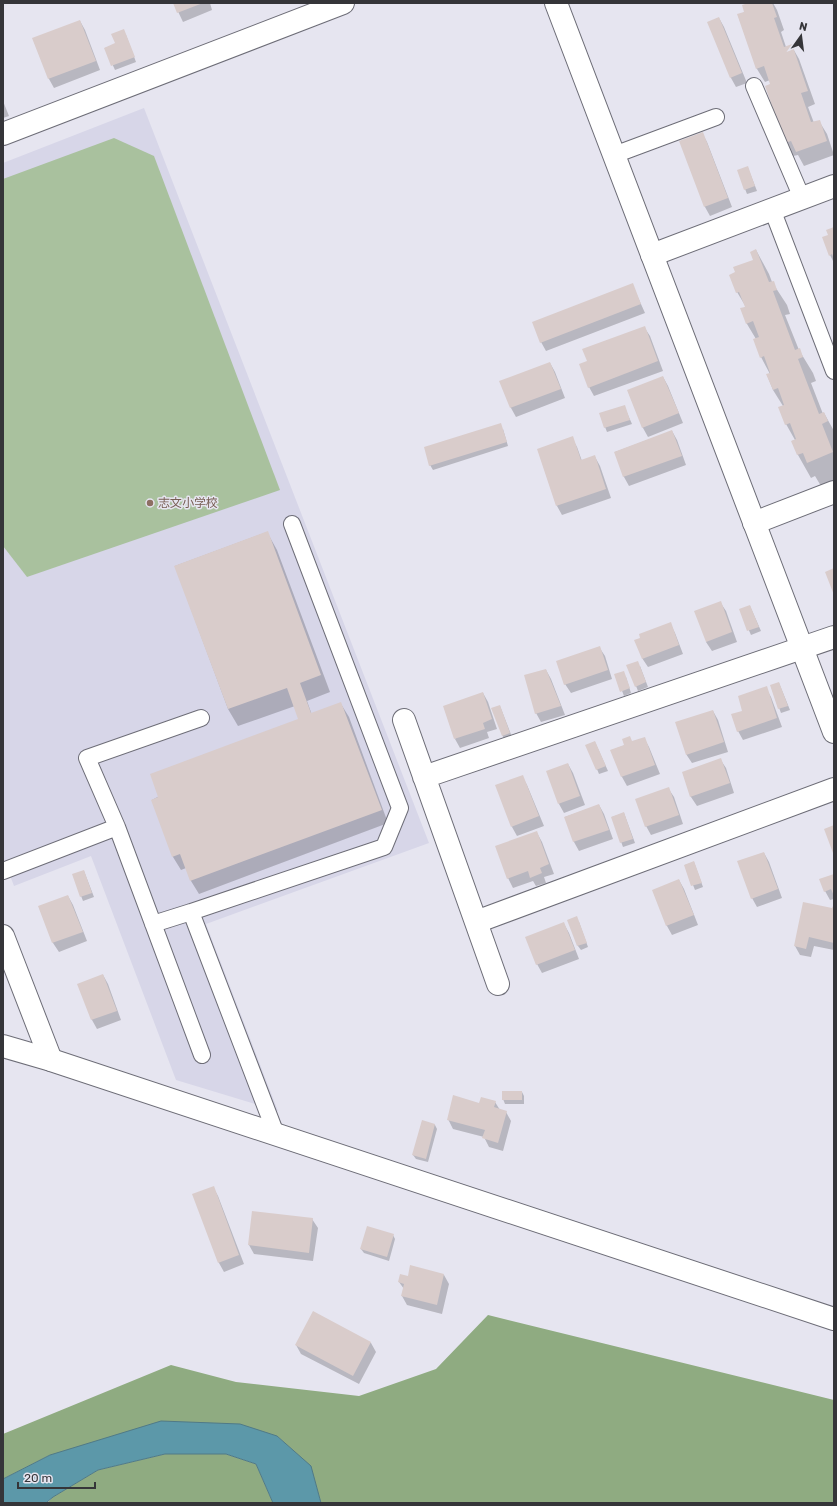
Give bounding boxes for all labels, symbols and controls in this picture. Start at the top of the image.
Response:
north arrow [781,16,821,56]
text: N [798,20,809,34]
place label: 志文小学校 [158,496,218,510]
marker: 志文小学校 [145,498,155,508]
scale bar [18,1464,95,1490]
text: 20 m [24,1471,52,1485]

